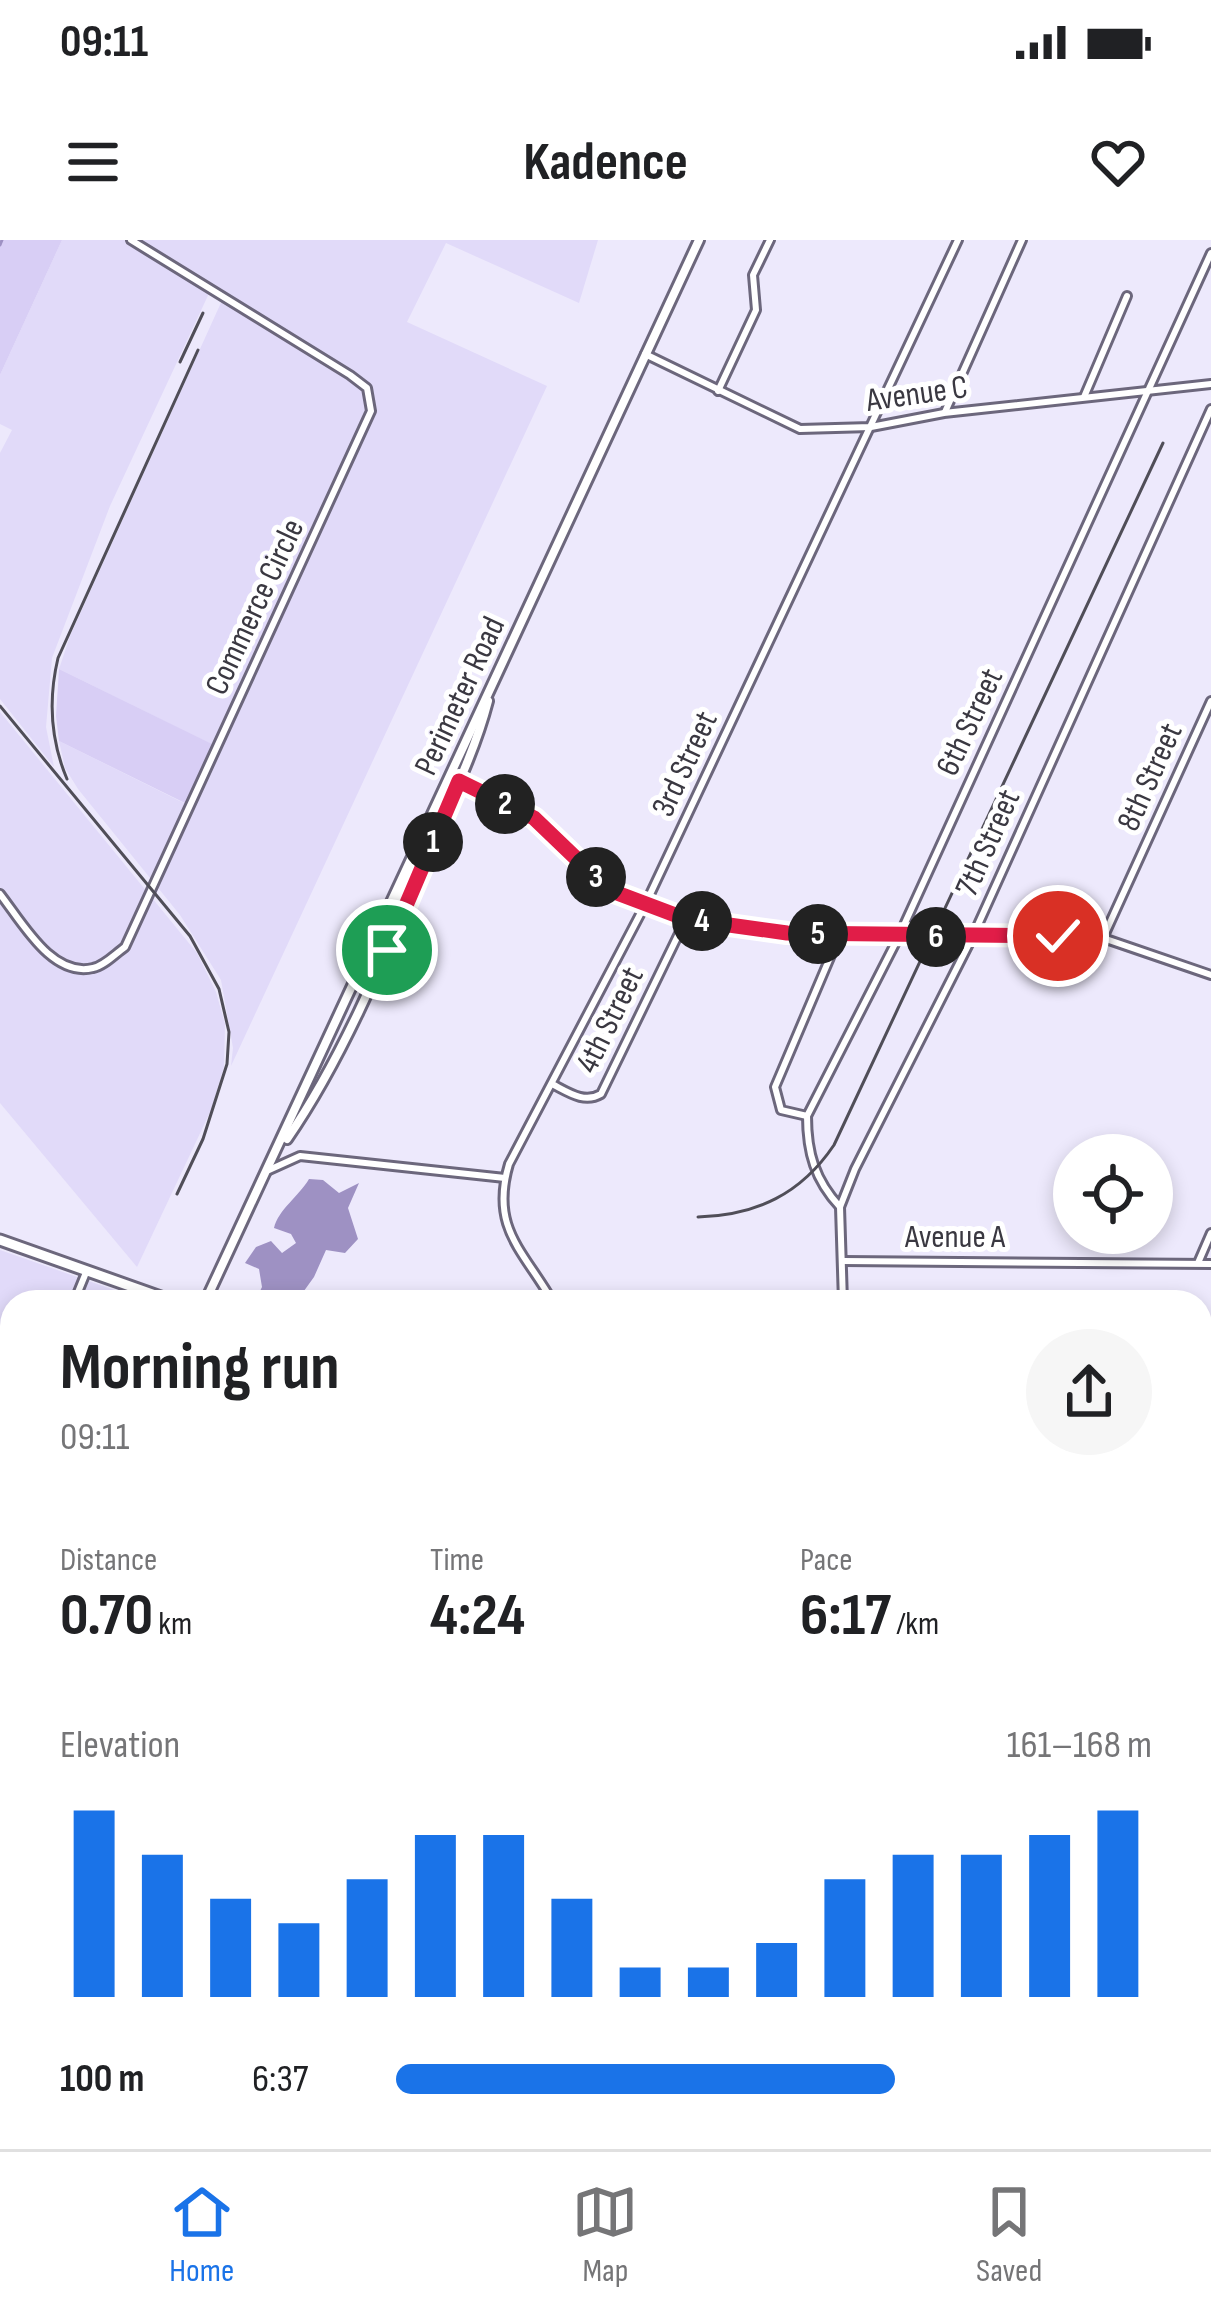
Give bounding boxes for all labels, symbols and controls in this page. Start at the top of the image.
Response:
text: 09:11 [60,15,148,70]
icon: menu [60,129,126,195]
icon: heart [1085,129,1151,195]
text: Kadence [523,130,688,195]
street label: Avenue C [863,367,970,421]
street label: Commerce Circle [197,513,313,701]
street label: Perimeter Road [406,611,514,781]
street label: 6th Street [928,662,1012,782]
street label: 3rd Street [643,705,727,823]
street label: 8th Street [1109,717,1191,837]
pin: 2 [475,774,535,834]
street label: 7th Street [947,783,1029,903]
text: 2 [498,784,512,824]
pin: 1 [403,812,463,872]
text: 1 [427,822,439,862]
pin: 3 [566,847,626,907]
text: 3 [589,857,603,897]
pin [1007,885,1109,987]
pin: 4 [672,891,732,951]
pin [336,899,438,1001]
text: 4 [694,901,710,941]
icon: check [1025,903,1091,969]
pin: 5 [788,904,848,964]
pin: 6 [906,907,966,967]
text: 5 [811,914,825,954]
icon: arrive [354,917,420,983]
text: 6 [928,917,944,957]
street label: 4th Street [567,961,653,1079]
map controls [1053,1134,1173,1254]
button: locate [1053,1134,1173,1254]
street label: Avenue A [904,1217,1006,1257]
text: Morning run [60,1329,340,1408]
button: share [1026,1329,1152,1455]
text: 09:11 [60,1414,129,1461]
text: Distance [60,1540,157,1580]
text: Time [430,1540,484,1580]
text: Pace [800,1540,853,1580]
text: 0.70 [60,1580,153,1652]
text: 4:24 [430,1580,525,1652]
text: 6:17 [800,1580,891,1652]
text: km [153,1604,192,1644]
text: /km [891,1604,939,1644]
text: Elevation [60,1722,180,1769]
text: 161–168 m [1007,1722,1152,1769]
text: 100 m [60,2056,144,2103]
text: 6:37 [252,2056,308,2103]
tab: Home [169,2179,235,2291]
tab: Map [572,2179,638,2291]
tab: Saved [976,2179,1042,2291]

